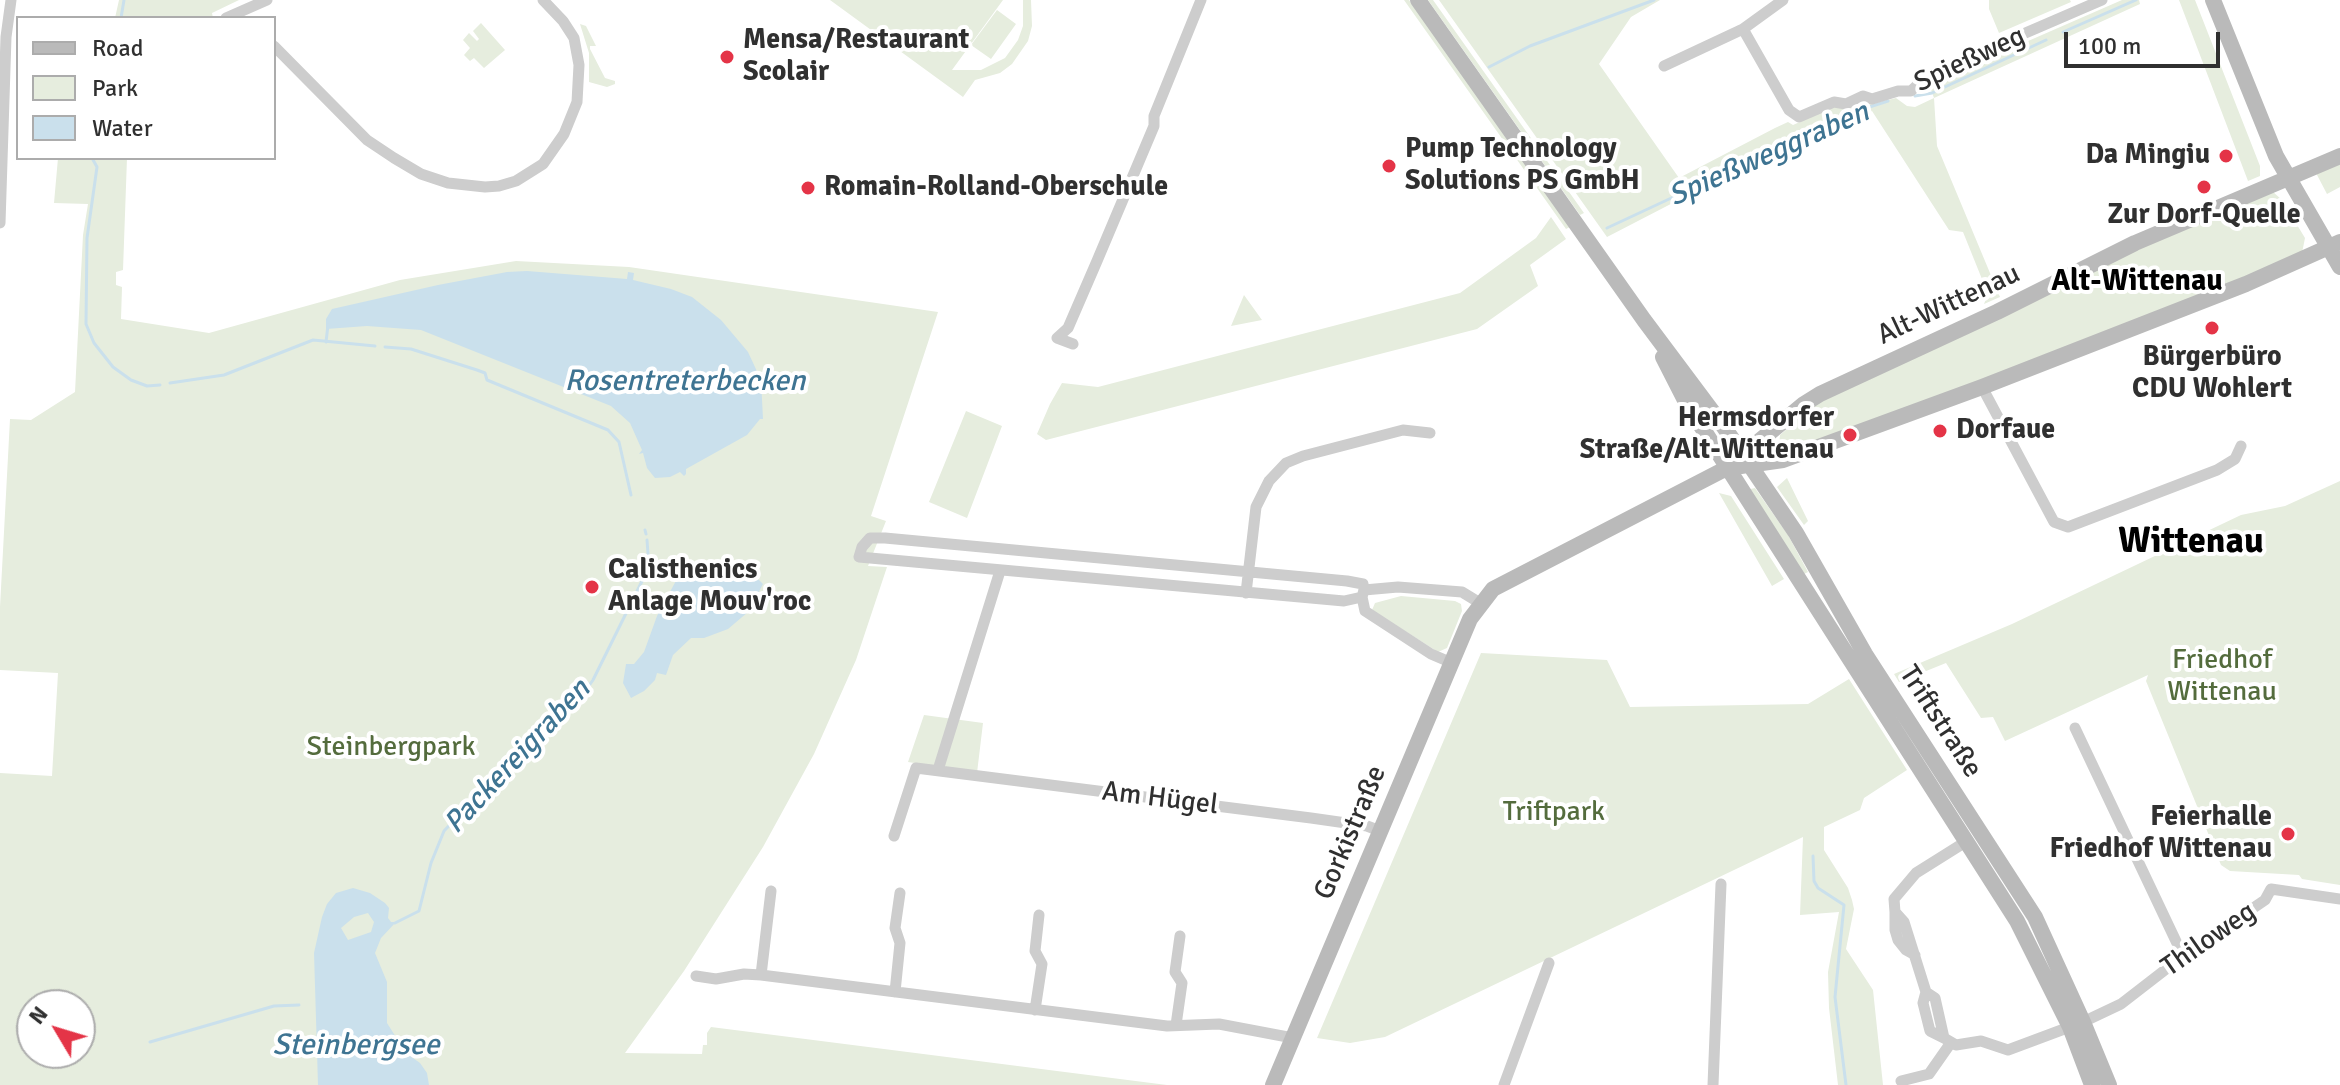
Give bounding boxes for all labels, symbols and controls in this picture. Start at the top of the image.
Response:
legend [16,16,276,160]
scale bar [2068,16,2224,66]
street label: Spießweg [1909,20,2031,100]
place label: Mensa/Restaurant Scolair [743,24,969,90]
text: 100 m [2078,31,2141,61]
text: Road [92,33,143,63]
marker: Mensa/Restaurant Scolair [718,48,736,66]
text: Park [92,73,138,103]
water label: Spießweggraben [1663,95,1875,215]
text: Water [92,113,152,143]
place label: Pump Technology Solutions PS GmbH [1405,133,1640,199]
place label: Da Mingiu [2085,139,2210,173]
marker: Da Mingiu [2217,147,2235,165]
marker: Pump Technology Solutions PS GmbH [1380,157,1398,175]
place label: Romain-Rolland-Oberschule [824,171,1168,205]
marker: Zur Dorf-Quelle [2195,178,2213,196]
marker: Romain-Rolland-Oberschule [799,179,817,197]
place label: Zur Dorf-Quelle [2107,199,2301,233]
street label: Alt-Wittenau [1872,257,2026,353]
district label: Alt-Wittenau [2051,264,2223,300]
marker: Bürgerbüro CDU Wohlert [2203,319,2221,337]
place label: Bürgerbüro CDU Wohlert [2132,341,2292,407]
water label: Rosentreterbecken [565,364,805,400]
place label: Hermsdorfer Straße/Alt-Wittenau [1580,402,1834,468]
place label: Dorfaue [1956,414,2055,448]
marker: Dorfaue [1931,422,1949,440]
marker: Hermsdorfer Straße/Alt-Wittenau [1841,426,1859,444]
district label: Wittenau [2118,521,2264,565]
place label: Calisthenics Anlage Mouv'roc [608,554,811,620]
marker: Calisthenics Anlage Mouv'roc [583,578,601,596]
park label: Friedhof Wittenau [2167,644,2277,710]
street label: Triftstraße [1891,660,1989,784]
water label: Packereigraben [437,672,599,842]
park label: Steinbergpark [307,731,475,765]
street label: Gorkistraße [1308,761,1394,905]
street label: Am Hügel [1100,775,1220,823]
park label: Triftpark [1503,796,1605,830]
place label: Feierhalle Friedhof Wittenau [2049,801,2272,867]
marker: Feierhalle Friedhof Wittenau [2279,825,2297,843]
street label: Thiloweg [2155,895,2263,985]
north arrow [16,989,96,1069]
text: N [23,1001,54,1029]
water label: Steinbergsee [273,1028,439,1064]

